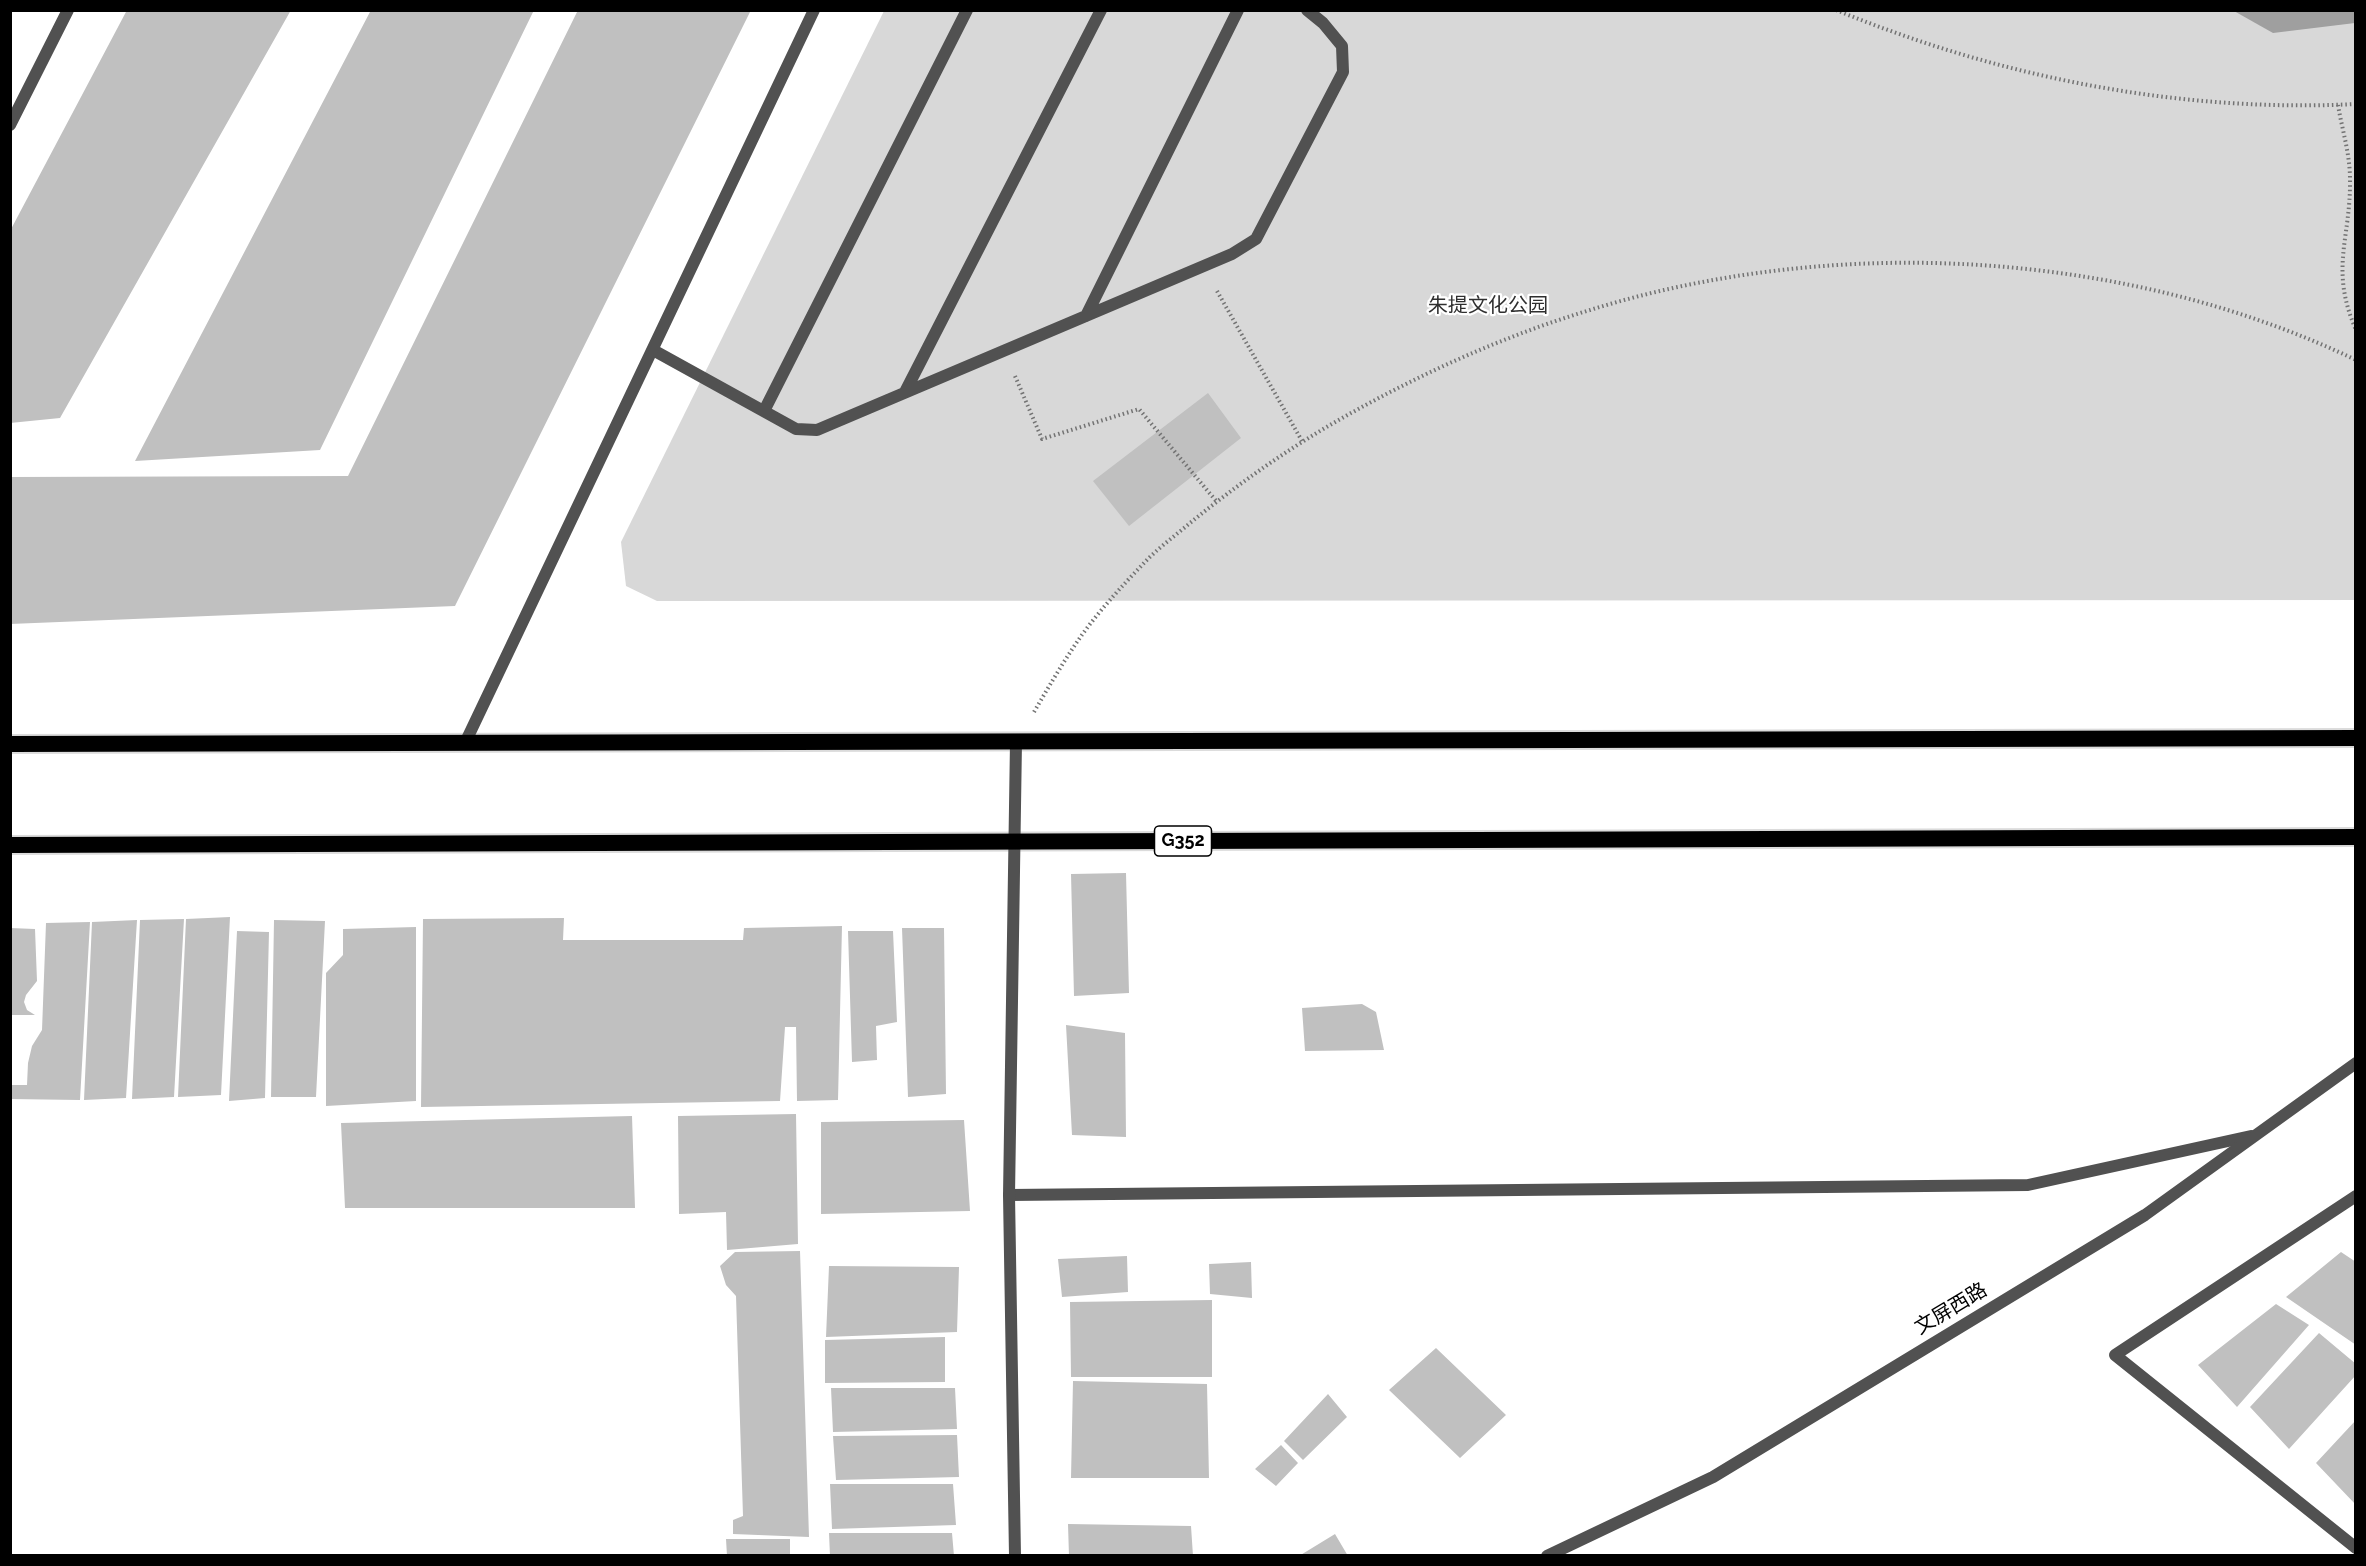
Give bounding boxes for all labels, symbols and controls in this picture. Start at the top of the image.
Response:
park label: 朱提文化公园 [1428,294,1548,318]
road number: G352 [1154,826,1212,856]
street label: 文屏西路 [1911,1278,1991,1340]

